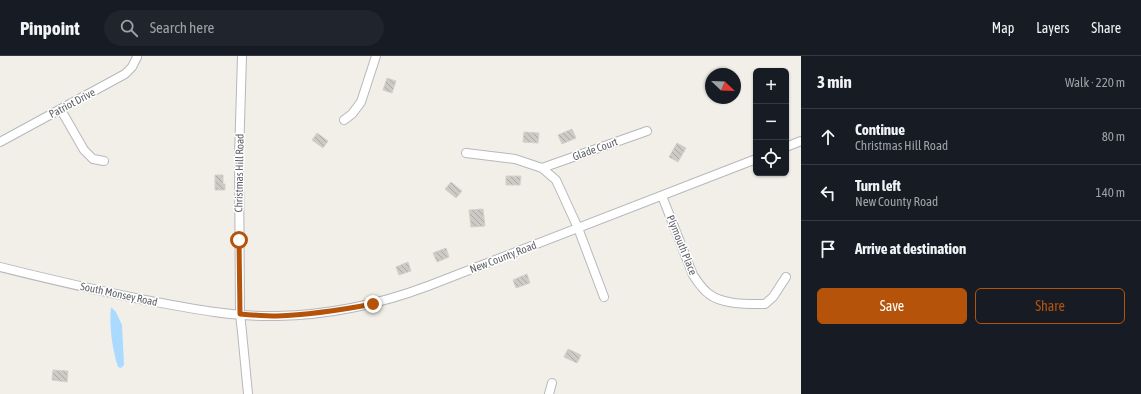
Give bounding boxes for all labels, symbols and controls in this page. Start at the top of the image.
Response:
search box [104,10,384,46]
text: Pinpoint [20,17,80,39]
icon: search [118,17,140,39]
text: Search here [150,19,214,36]
text: Map [992,20,1014,36]
text: Layers [1036,20,1069,36]
text: Share [1091,20,1121,36]
north arrow [705,68,741,104]
map controls [753,68,789,176]
button: + [753,68,789,104]
text: 3 min [817,72,852,92]
text: Walk · 220 m [1065,75,1125,90]
street label: Patriot Drive [47,86,97,120]
button: − [753,104,789,140]
text: Continue [855,121,905,138]
icon: ahead [817,126,839,148]
text: 80 m [1102,129,1125,144]
street label: Christmas Hill Road [232,134,246,212]
street label: Glade Court [571,135,619,163]
text: Christmas Hill Road [855,138,948,153]
button: locate [753,140,789,176]
text: Turn left [855,177,901,194]
icon: left [817,182,839,204]
text: 140 m [1096,185,1125,200]
text: New County Road [855,194,938,209]
street label: Plymouth Place [665,213,699,277]
route start [230,231,248,249]
icon: arrive [817,238,839,260]
street label: New County Road [468,239,538,275]
text: Arrive at destination [855,240,966,257]
street label: South Monsey Road [79,280,159,308]
button: Save [817,288,967,324]
button: Share [975,288,1125,324]
route end [364,295,382,313]

